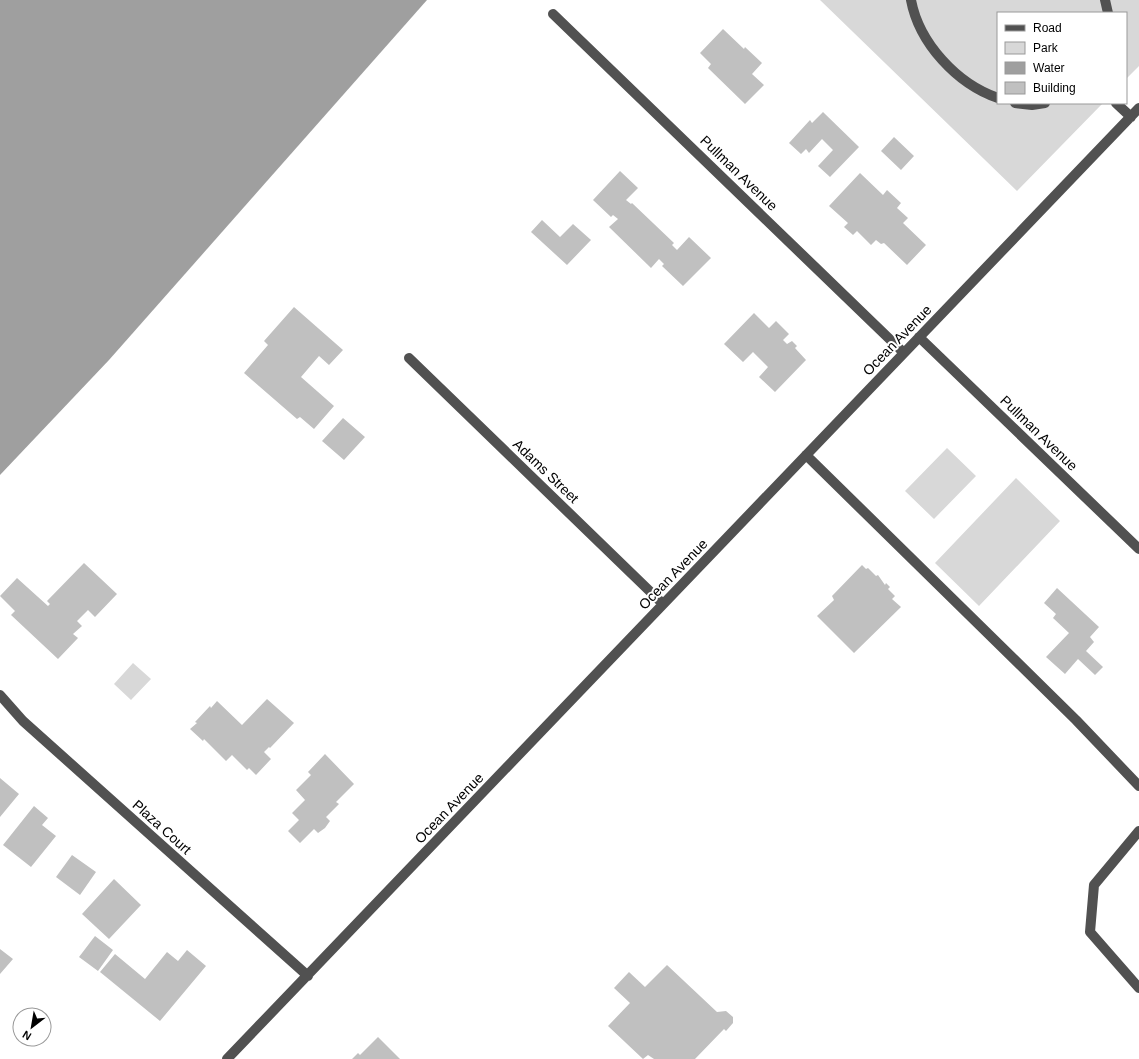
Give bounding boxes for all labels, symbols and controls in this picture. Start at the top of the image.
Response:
legend [997,12,1127,104]
text: Road [1033,21,1062,35]
text: Park [1033,41,1059,55]
text: Water [1033,61,1065,75]
text: Building [1033,81,1076,95]
street label: Pullman Avenue [697,132,781,214]
street label: Ocean Avenue [859,301,935,379]
street label: Pullman Avenue [997,392,1081,474]
street label: Adams Street [510,436,582,506]
street label: Ocean Avenue [635,535,711,613]
street label: Ocean Avenue [411,769,487,847]
street label: Plaza Court [129,797,195,857]
north arrow [12,1007,52,1047]
text: N [20,1028,33,1043]

